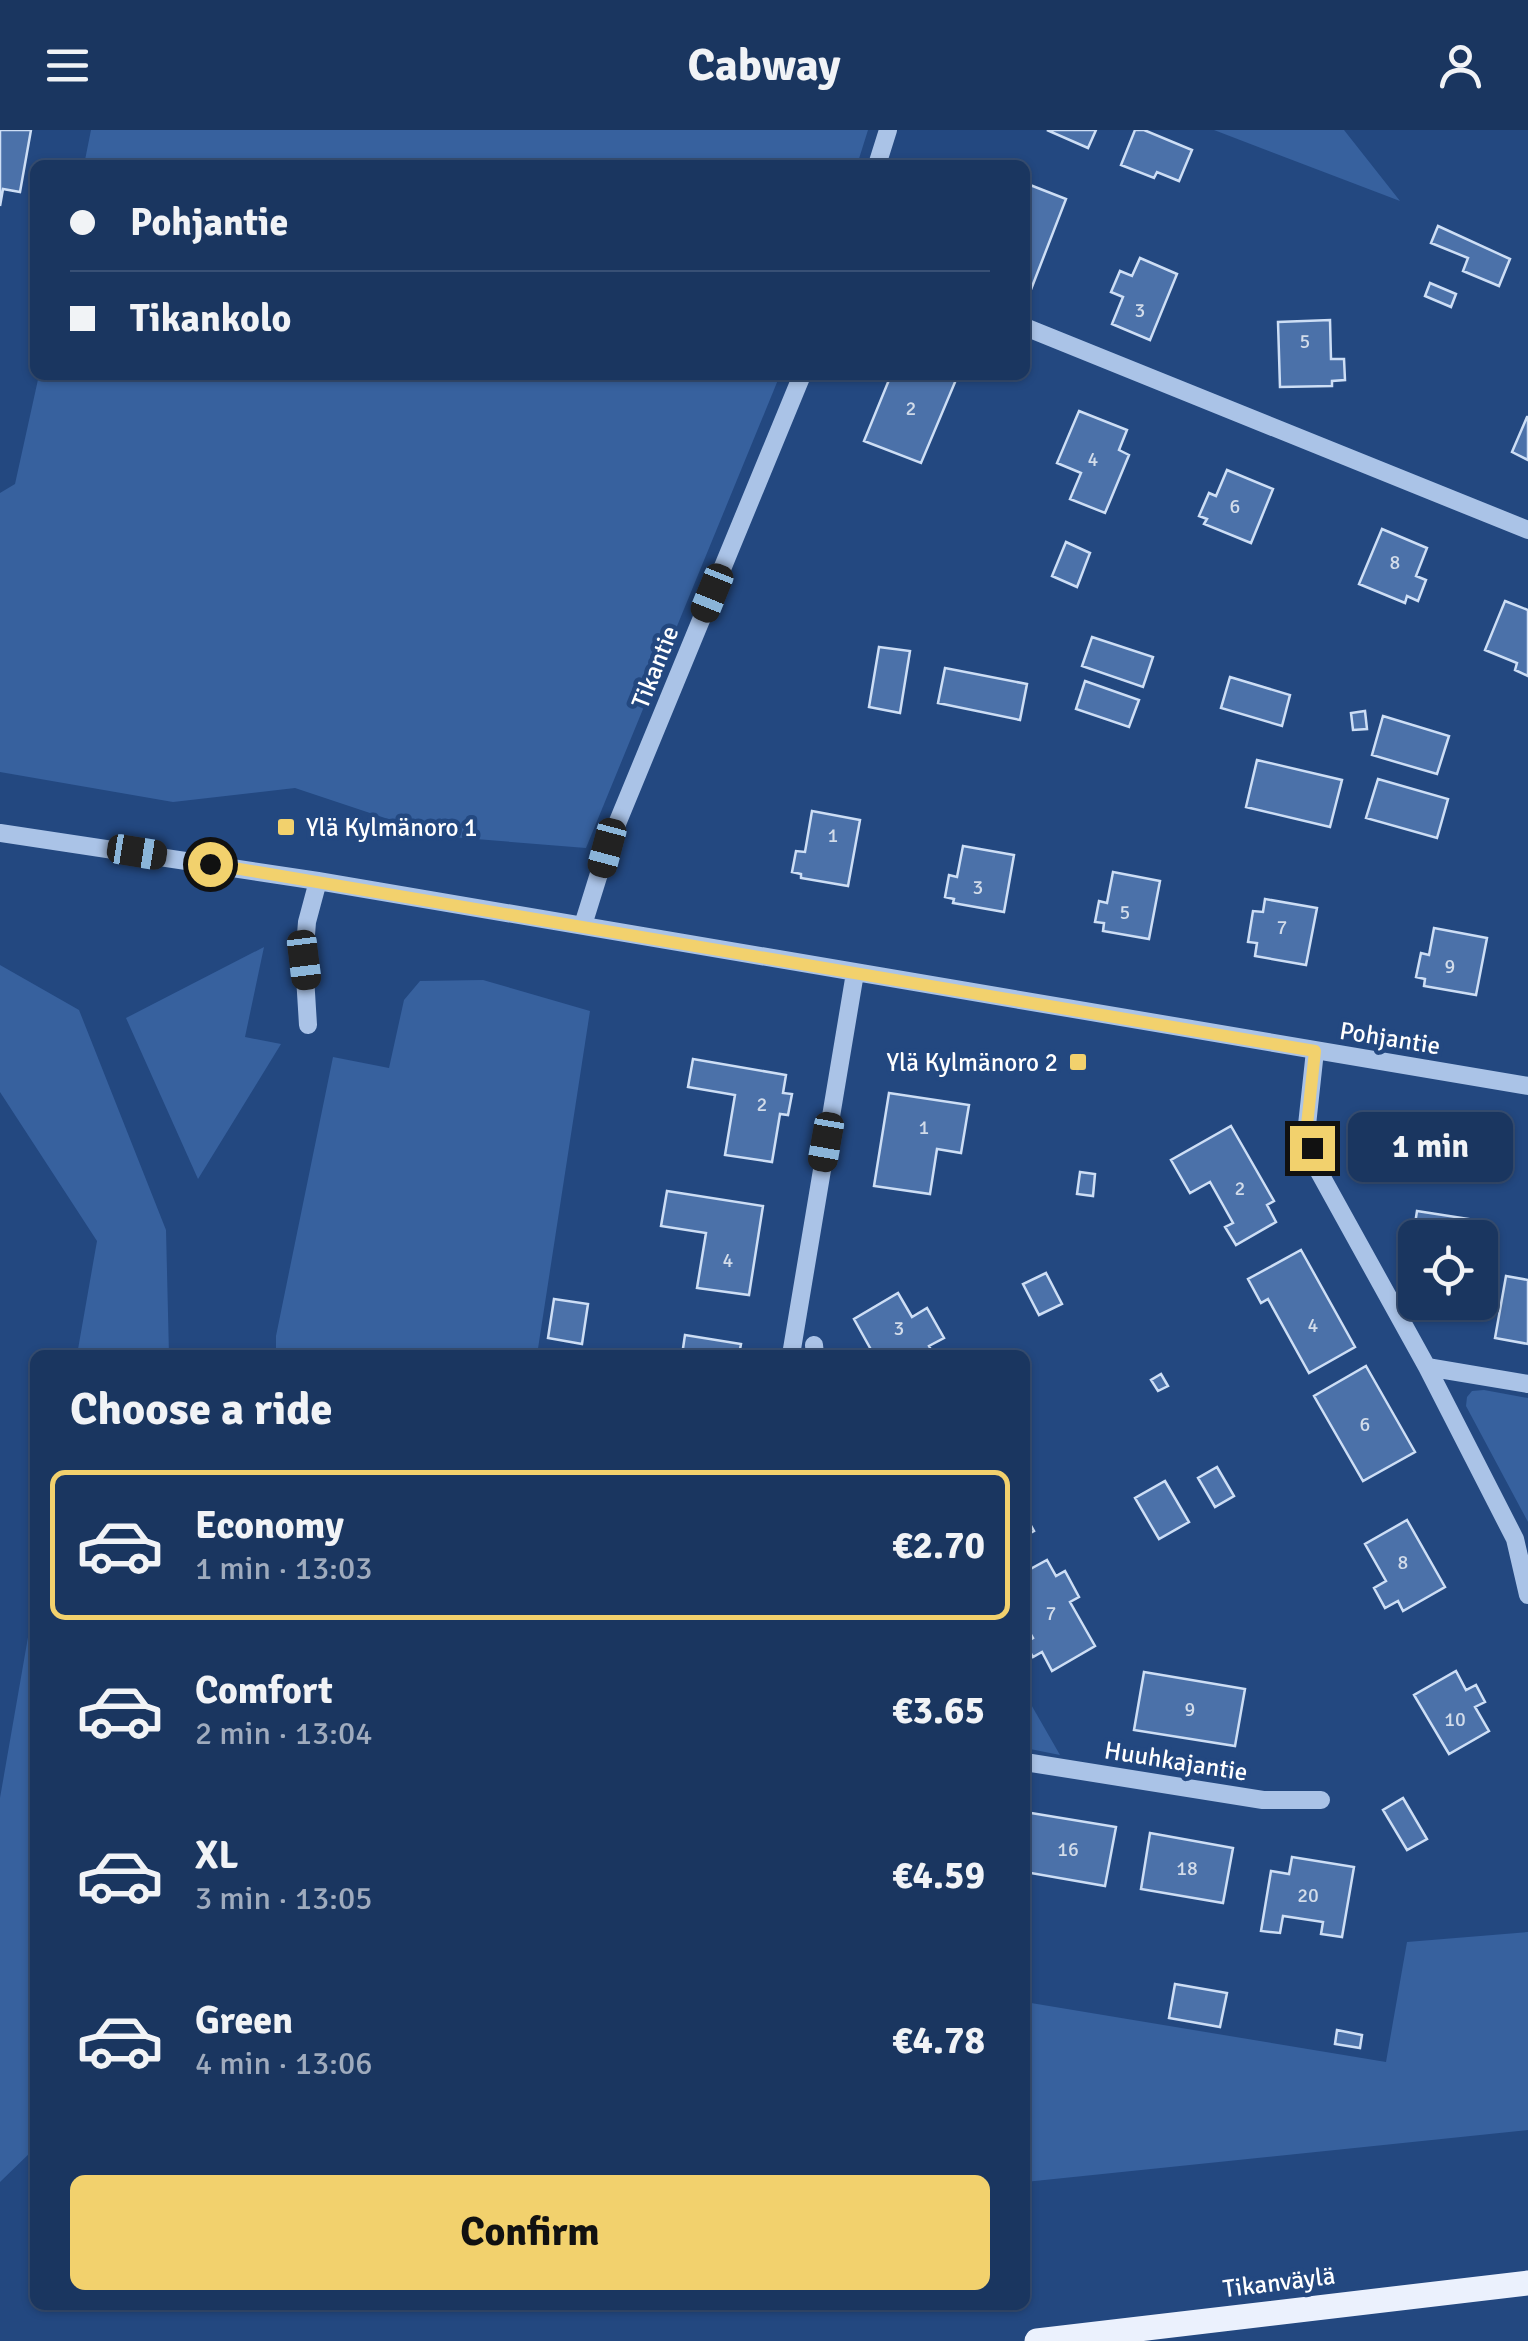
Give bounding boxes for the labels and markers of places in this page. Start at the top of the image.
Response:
place label: Ylä Kylmänoro 1 [306,812,478,843]
marker: Ylä Kylmänoro 1 [275,816,297,838]
place label: Ylä Kylmänoro 2 [886,1047,1058,1078]
marker: Ylä Kylmänoro 2 [1067,1051,1089,1073]

